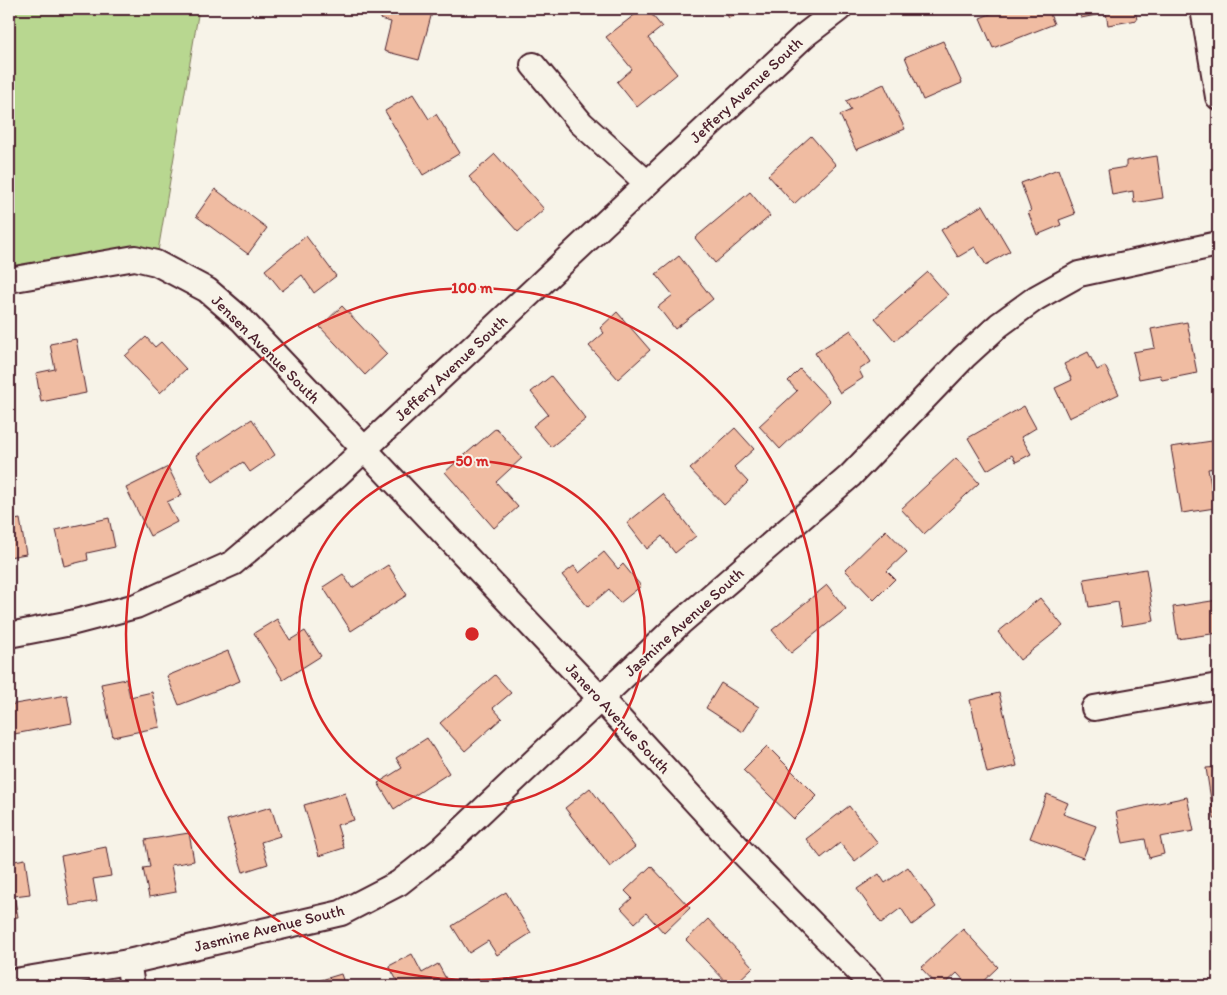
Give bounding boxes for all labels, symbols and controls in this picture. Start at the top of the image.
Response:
street label: Jeffery Avenue South [686,33,806,147]
text: 100 m [451,279,493,297]
street label: Jensen Avenue South [208,291,324,407]
street label: Jeffery Avenue South [391,311,511,425]
text: 50 m [455,452,489,470]
street label: Jasmine Avenue South [620,563,748,681]
centre of rings [463,625,481,643]
street label: Janero Avenue South [562,659,674,777]
street label: Jasmine Avenue South [192,900,346,956]

